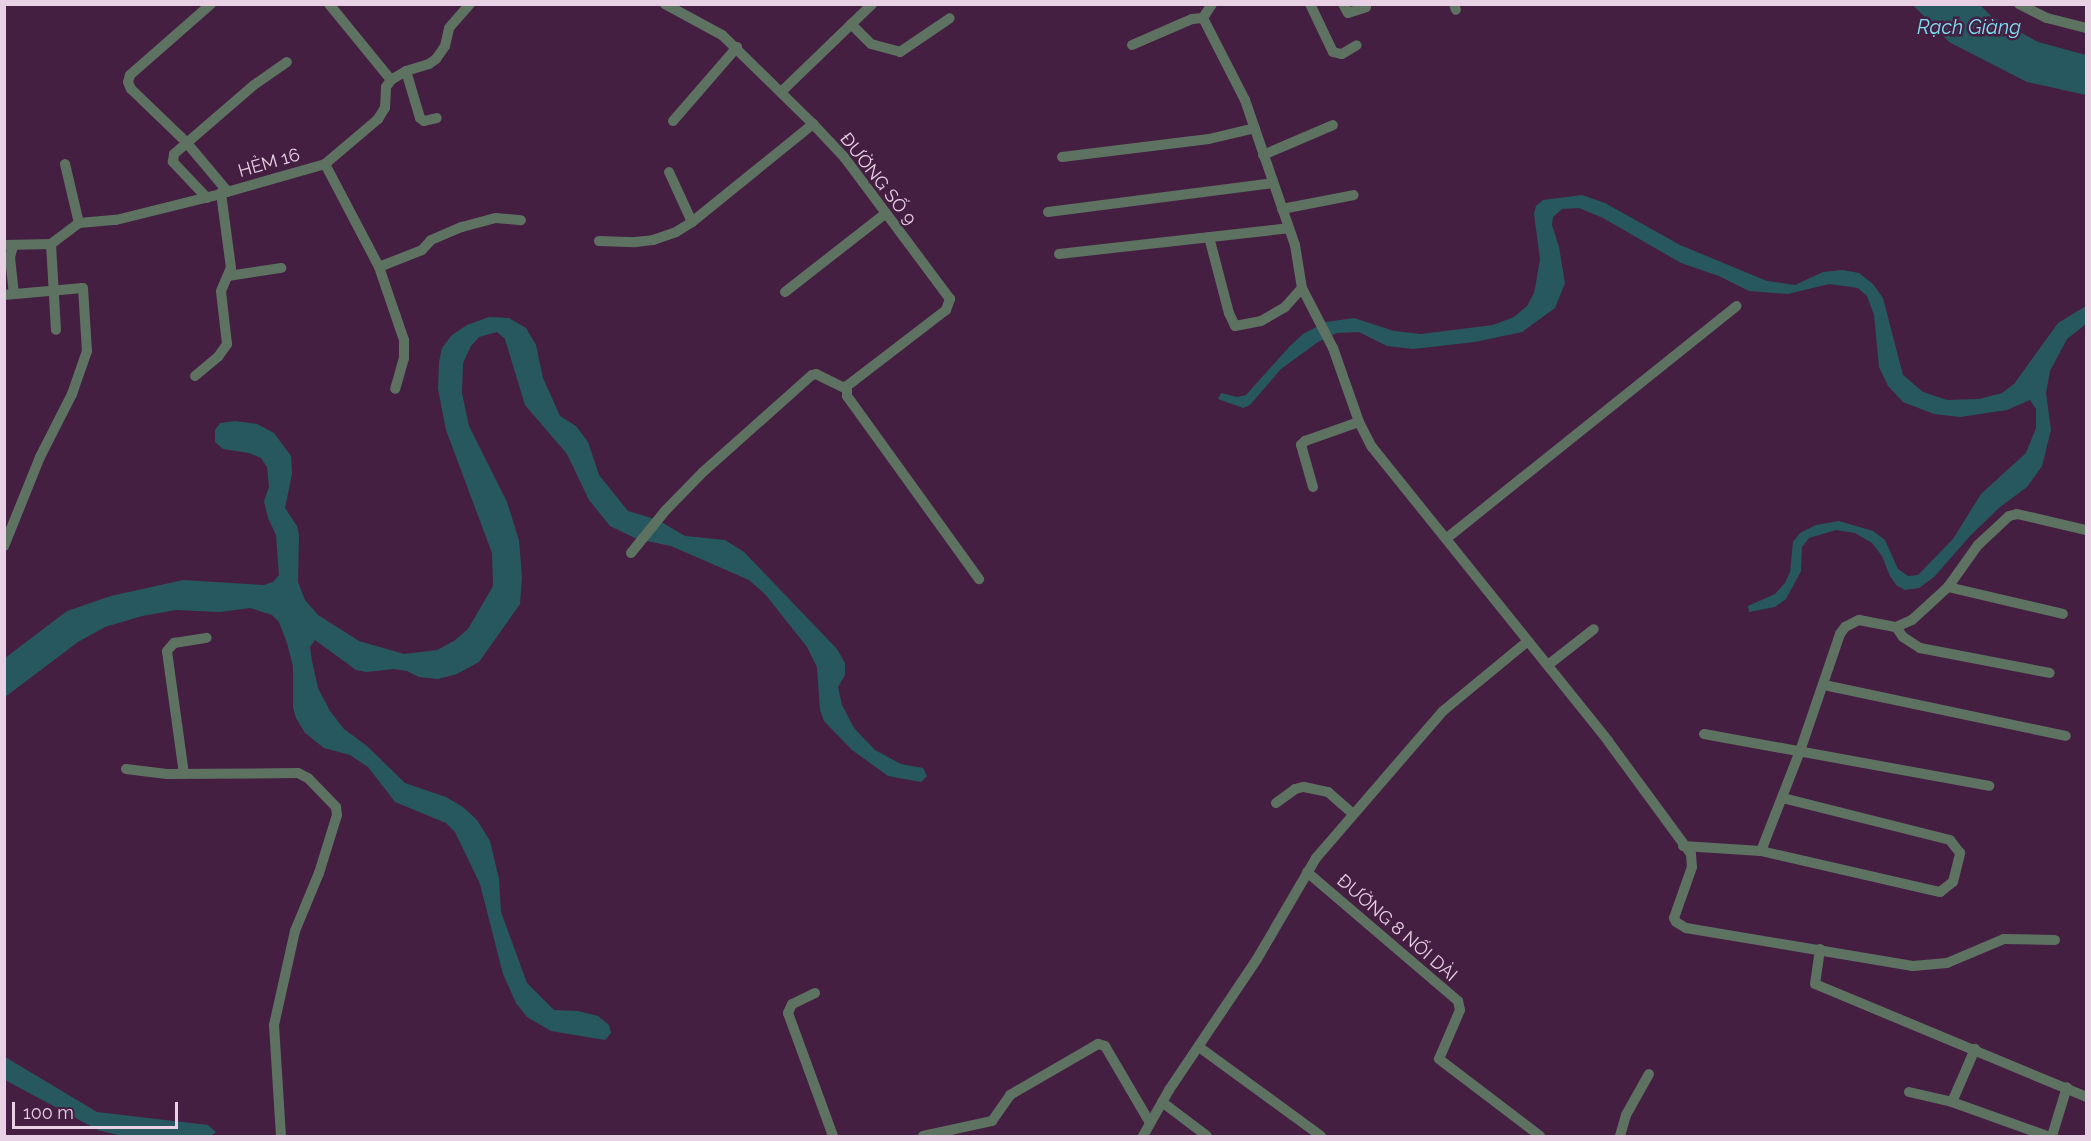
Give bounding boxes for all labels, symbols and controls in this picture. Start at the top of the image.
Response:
water label: Rạch Giàng [1917,15,2021,39]
street label: ĐƯỜNG SỐ 9 [835,129,921,229]
street label: HẺM 16 [236,144,302,182]
street label: ĐƯỜNG 8 NỐI DÀI [1332,870,1462,986]
scale bar [15,1090,182,1128]
text: 100 m [23,1102,74,1123]

